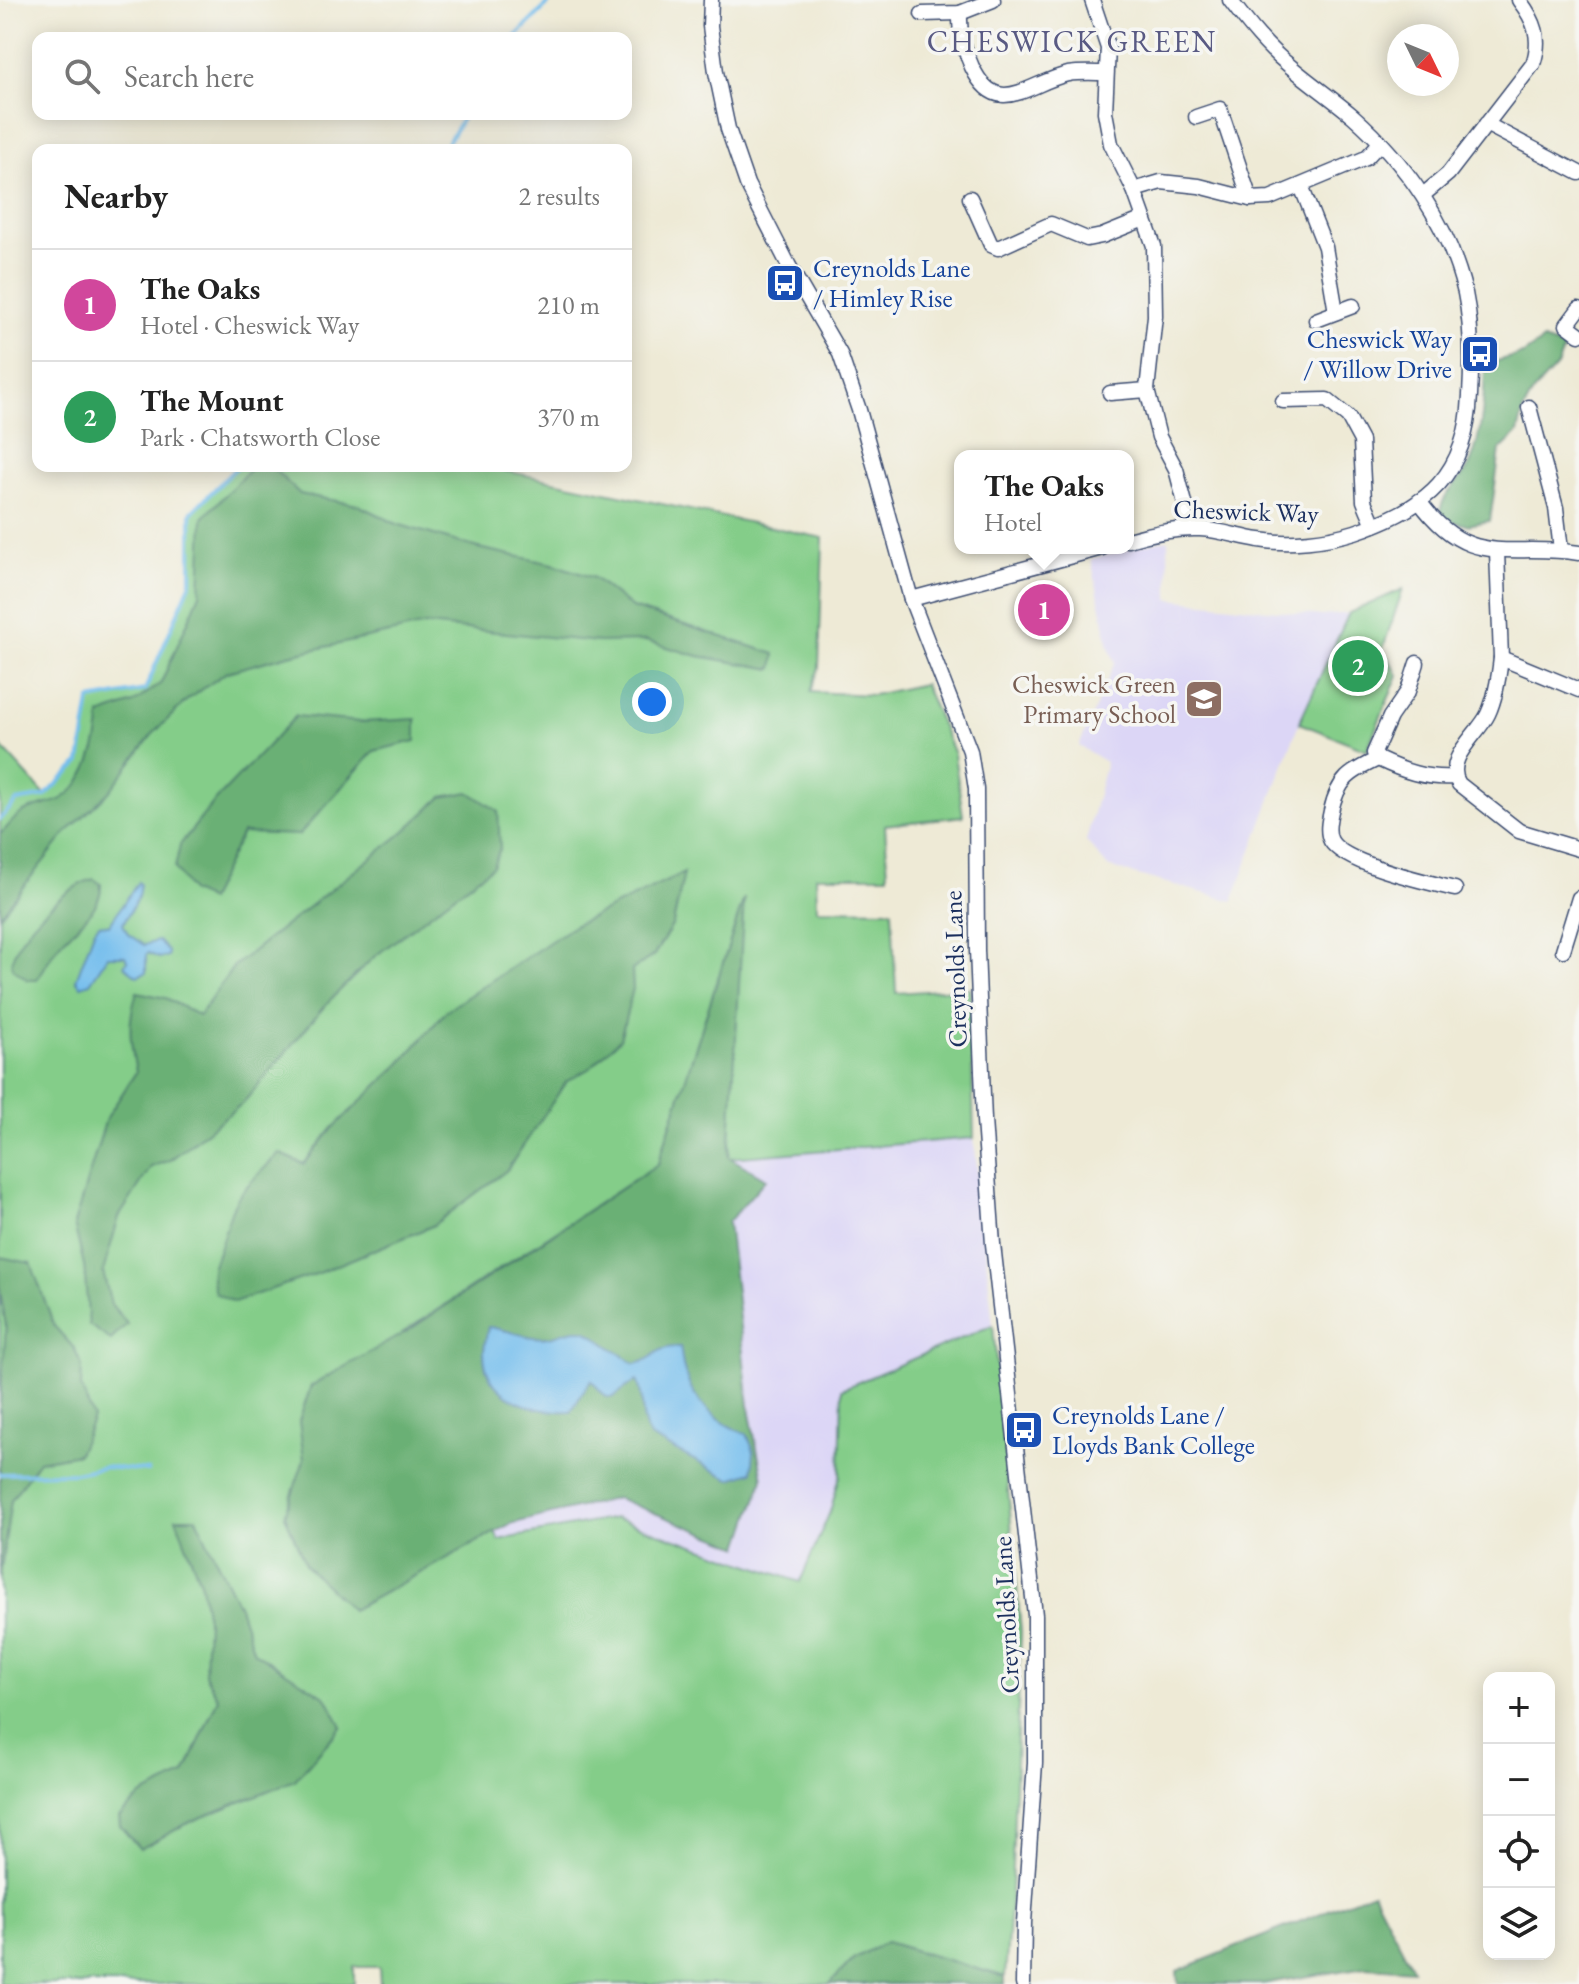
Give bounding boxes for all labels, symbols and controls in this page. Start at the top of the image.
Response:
district label: CHESWICK GREEN [927,22,1217,61]
north arrow [1387,24,1459,96]
search box [32,32,632,120]
icon: search [60,54,104,98]
text: Search here [124,57,254,96]
text: Nearby [64,174,168,218]
text: 2 results [519,179,600,213]
place label: Creynolds Lane / Himley Rise [813,251,970,315]
bus stop icon: Creynolds Lane / Himley Rise [764,262,806,304]
text: The Oaks [140,269,260,308]
text: 1 [83,288,97,322]
text: 210 m [537,288,600,322]
text: Hotel · Cheswick Way [140,308,359,342]
place label: Cheswick Way / Willow Drive [1303,322,1453,386]
bus stop icon: Cheswick Way / Willow Drive [1459,333,1501,375]
text: The Mount [140,381,284,420]
text: 2 [83,400,97,434]
text: 370 m [537,400,600,434]
text: Park · Chatsworth Close [140,420,380,454]
popup [954,450,1134,554]
text: The Oaks [984,466,1104,505]
street label: Cheswick Way [1173,491,1320,531]
text: Hotel [984,505,1042,539]
pin: 1 [1018,580,1070,640]
pin: 2 [1332,636,1384,696]
place label: Cheswick Green Primary School [1012,667,1176,731]
school or university icon: Cheswick Green Primary School [1183,678,1225,720]
your location [632,682,672,722]
street label: Creynolds Lane [935,890,975,1048]
place label: Creynolds Lane / Lloyds Bank College [1052,1398,1255,1462]
bus stop icon: Creynolds Lane / Lloyds Bank College [1003,1409,1045,1451]
street label: Creynolds Lane [985,1536,1027,1694]
map controls [1483,1672,1555,1960]
button: + [1483,1672,1555,1744]
button: − [1483,1744,1555,1816]
button: locate [1483,1816,1555,1888]
button: layers [1483,1888,1555,1960]

